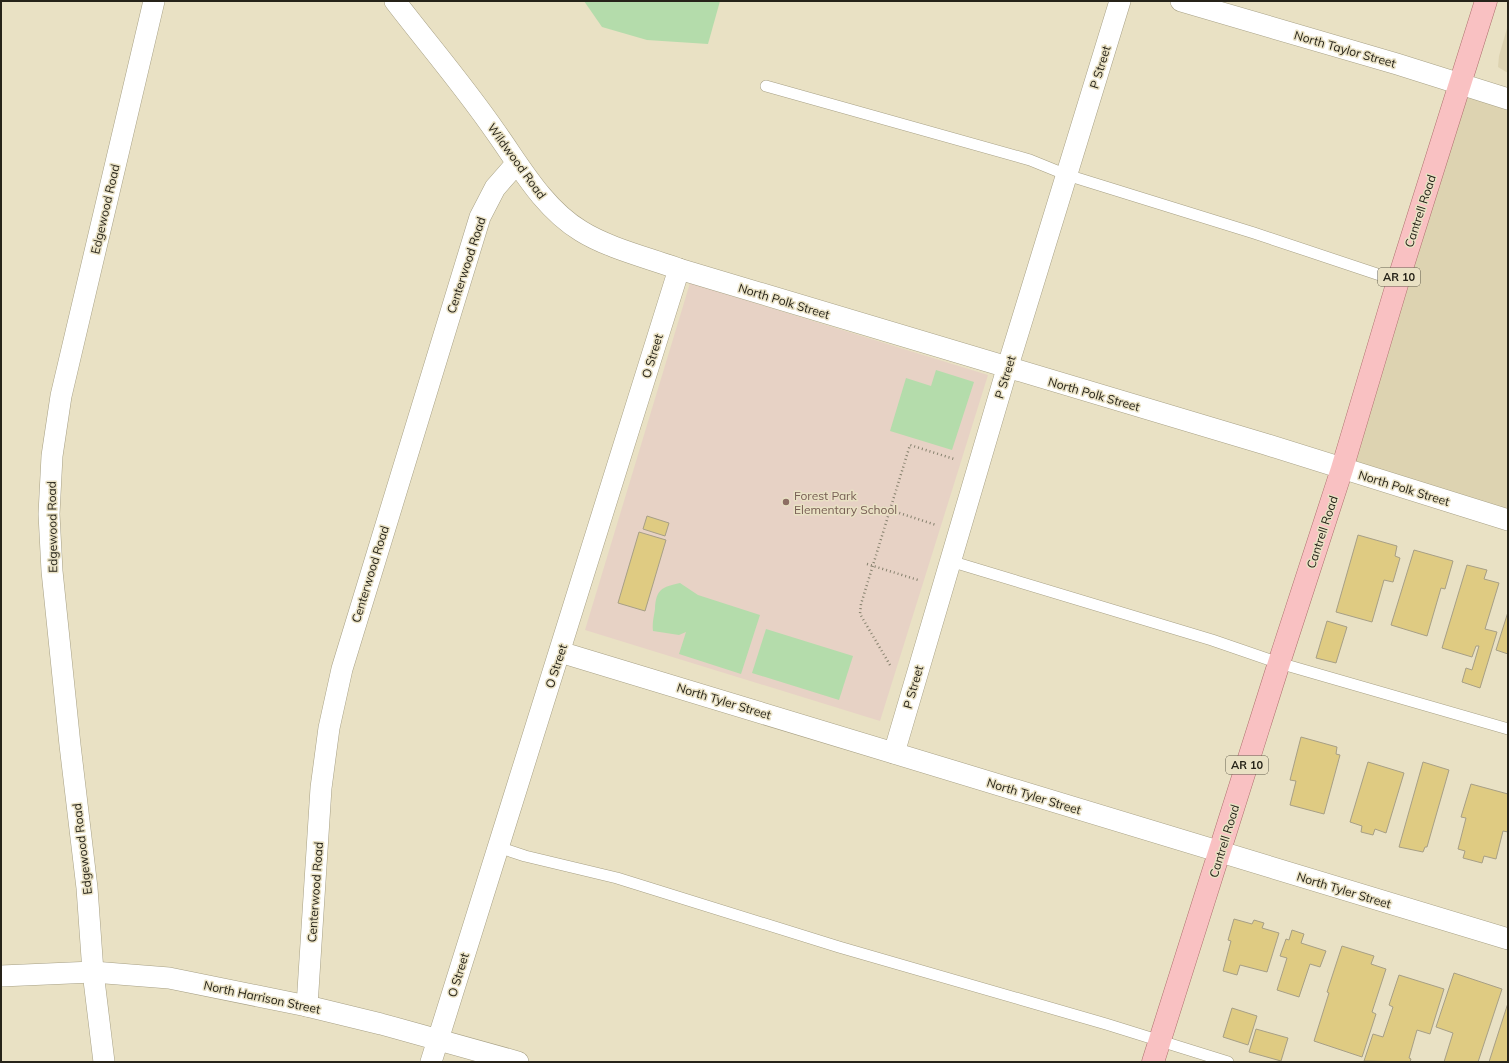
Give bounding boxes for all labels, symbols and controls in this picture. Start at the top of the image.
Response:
street label: North Taylor Street [1292,27,1398,71]
street label: P Street [1086,44,1114,90]
street label: Wildwood Road [484,120,550,202]
street label: Edgewood Road [87,163,123,255]
street label: Cantrell Road [1401,173,1439,249]
street label: Centerwood Road [443,215,489,315]
road number: AR 10 [1378,268,1420,286]
street label: North Polk Street [737,280,831,322]
street label: O Street [638,332,666,380]
street label: P Street [991,354,1019,400]
street label: North Polk Street [1046,374,1142,414]
street label: North Polk Street [1357,467,1451,509]
street label: Edgewood Road [44,481,60,573]
place label: Forest Park Elementary School [794,488,897,517]
street label: Cantrell Road [1303,494,1341,570]
marker: Forest Park Elementary School [781,497,791,507]
street label: Centerwood Road [348,524,392,624]
street label: O Street [542,642,570,690]
street label: P Street [900,664,926,710]
street label: North Tyler Street [675,680,773,722]
road number: AR 10 [1226,756,1268,774]
street label: North Tyler Street [985,775,1083,817]
street label: Edgewood Road [69,803,95,895]
street label: Cantrell Road [1206,803,1242,879]
street label: Centerwood Road [304,841,326,943]
street label: North Tyler Street [1295,869,1393,911]
street label: O Street [444,951,472,999]
street label: North Harrison Street [202,977,322,1017]

